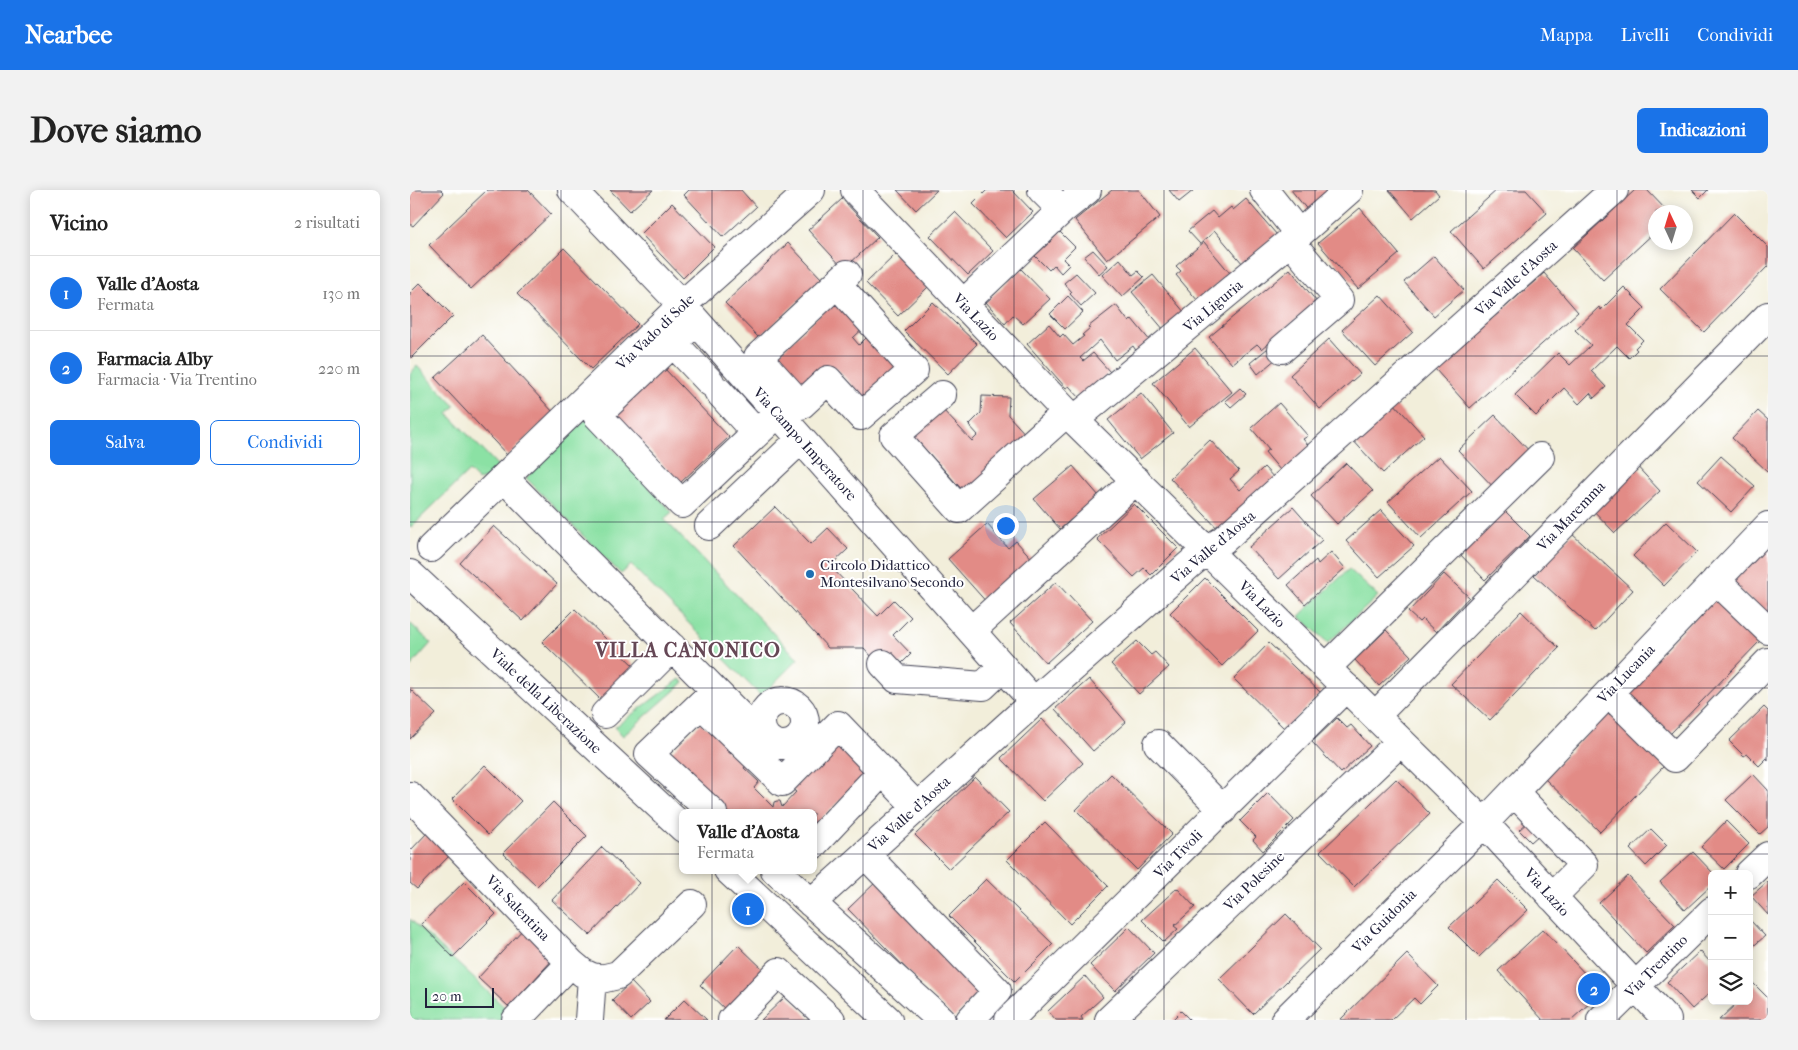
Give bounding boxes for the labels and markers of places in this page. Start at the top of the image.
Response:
place label: Circolo Didattico Montesilvano Secondo [820,556,964,591]
marker: Circolo Didattico Montesilvano Secondo [804,568,816,580]
pin: 1 [732,890,764,928]
pin: 2 [1578,970,1610,1008]

